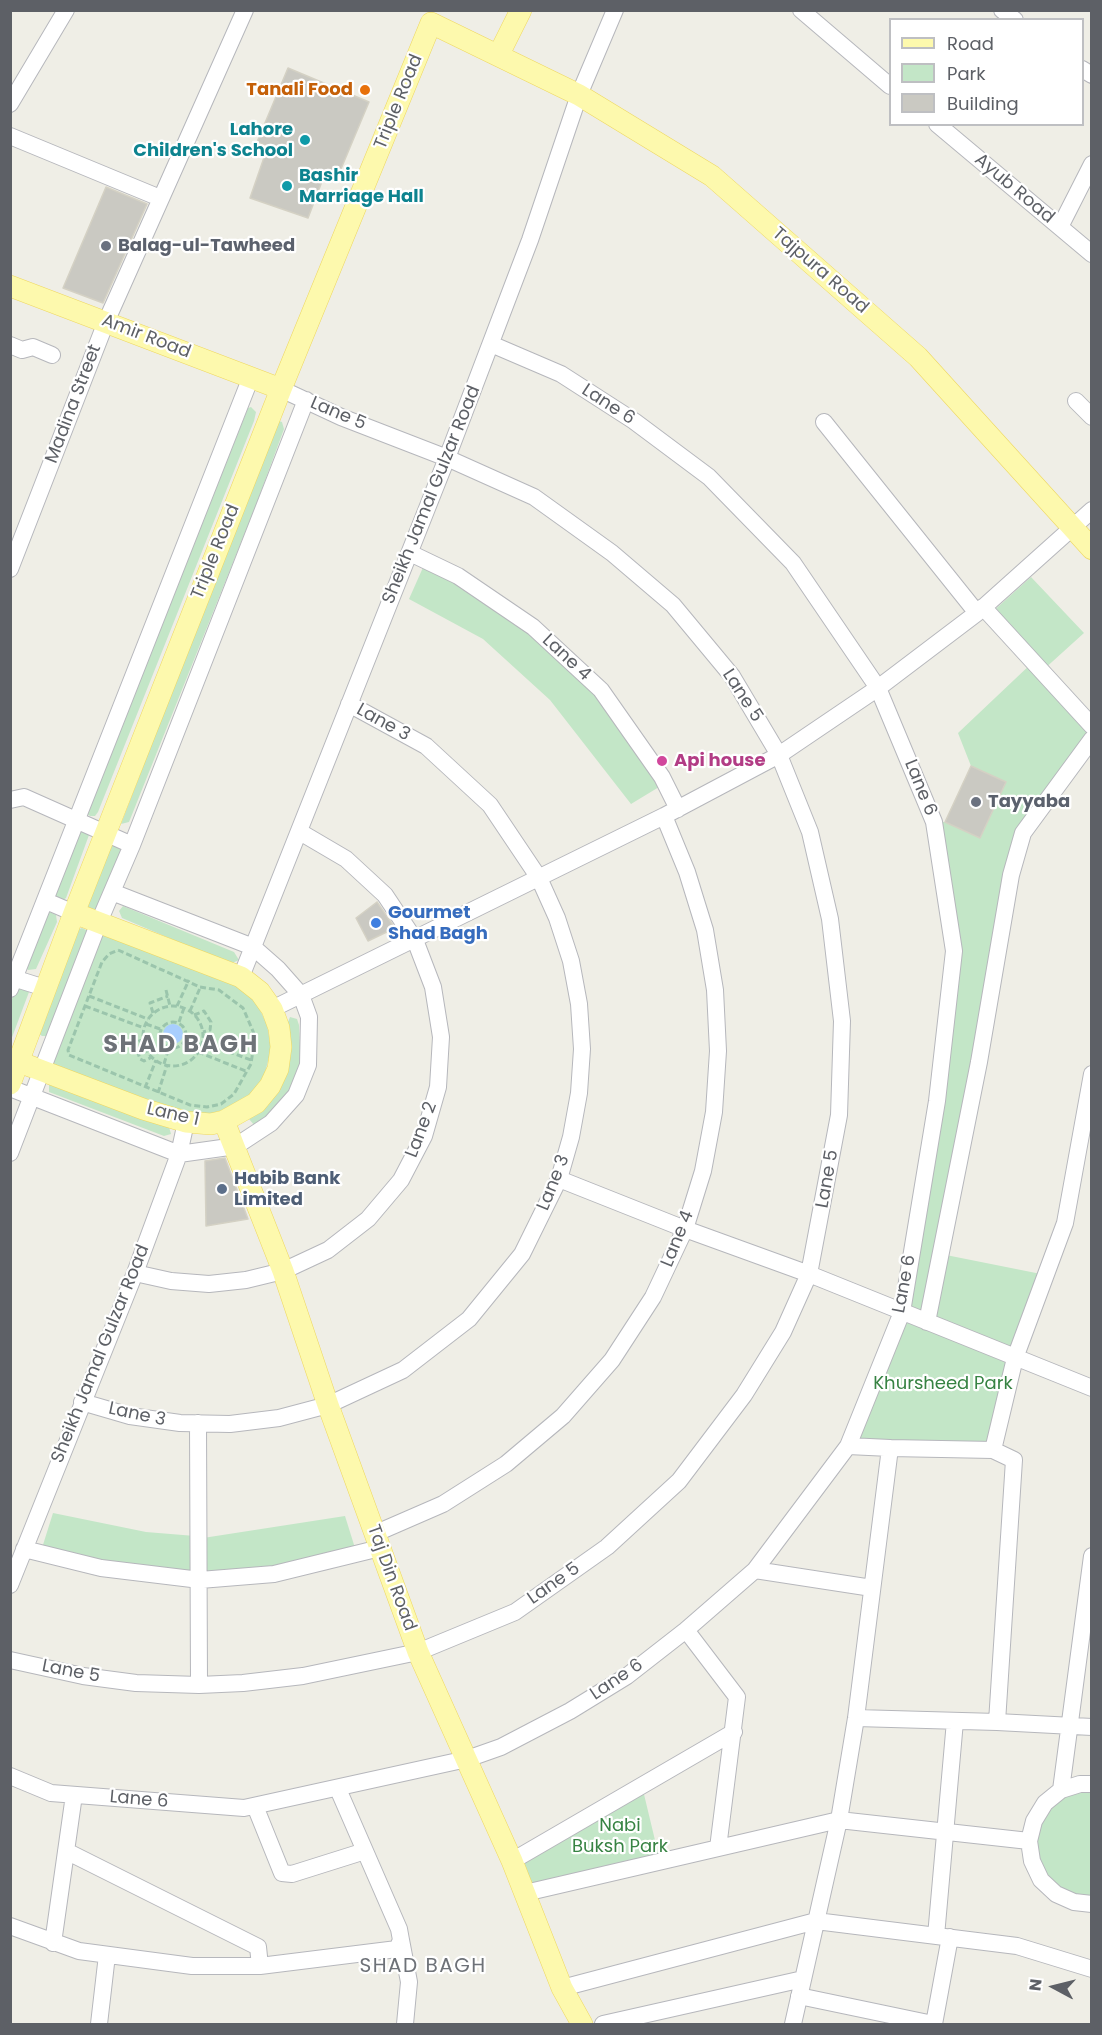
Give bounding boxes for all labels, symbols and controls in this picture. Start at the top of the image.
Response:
legend [889,18,1084,126]
text: Road [947,31,994,56]
street label: Triple Road [370,51,428,153]
text: Park [947,61,986,86]
place label: Tanali Food [246,79,353,101]
marker: Tanali Food [358,83,372,97]
text: Building [947,91,1019,116]
place label: Lahore Children's School [133,119,293,162]
marker: Lahore Children's School [298,133,312,147]
street label: Ayub Road [970,149,1058,229]
place label: Bashir Marriage Hall [299,165,424,207]
marker: Bashir Marriage Hall [280,179,294,193]
street label: Tajpura Road [767,223,873,319]
place label: Balag-ul-Tawheed [118,235,295,257]
marker: Balag-ul-Tawheed [99,239,113,253]
street label: Amir Road [99,310,193,364]
street label: Madina Street [41,342,107,466]
street label: Lane 6 [577,380,639,430]
street label: Sheikh Jamal Gulzar Road [378,383,486,607]
street label: Lane 5 [307,393,369,435]
street label: Triple Road [187,501,245,603]
street label: Lane 4 [537,630,595,686]
street label: Lane 5 [717,665,767,727]
street label: Lane 3 [352,699,414,747]
place label: Api house [674,750,765,772]
marker: Api house [655,754,669,768]
street label: Lane 6 [899,757,941,819]
place label: Tayyaba [988,791,1070,813]
marker: Tayyaba [969,795,983,809]
place label: Gourmet Shad Bagh [388,902,488,944]
marker: Gourmet Shad Bagh [369,916,383,930]
district label: SHAD BAGH [103,1032,259,1060]
street label: Lane 1 [145,1098,201,1132]
street label: Lane 2 [402,1099,442,1161]
street label: Lane 5 [812,1148,844,1210]
street label: Lane 3 [533,1152,575,1214]
place label: Habib Bank Limited [234,1168,340,1210]
marker: Habib Bank Limited [215,1182,229,1196]
street label: Lane 4 [657,1208,699,1270]
street label: Sheikh Jamal Gulzar Road [47,1242,155,1466]
street label: Lane 6 [889,1253,921,1315]
park label: Khursheed Park [873,1373,1013,1395]
street label: Lane 3 [106,1398,168,1432]
street label: Taj Din Road [362,1522,420,1634]
street label: Lane 5 [524,1558,584,1610]
street label: Lane 6 [587,1655,647,1705]
street label: Lane 5 [40,1656,102,1688]
street label: Lane 6 [109,1787,169,1813]
park label: Nabi Buksh Park [572,1815,668,1858]
district label: SHAD BAGH [359,1955,487,1979]
north arrow [1024,1957,1084,2017]
text: N [1023,1977,1048,1992]

